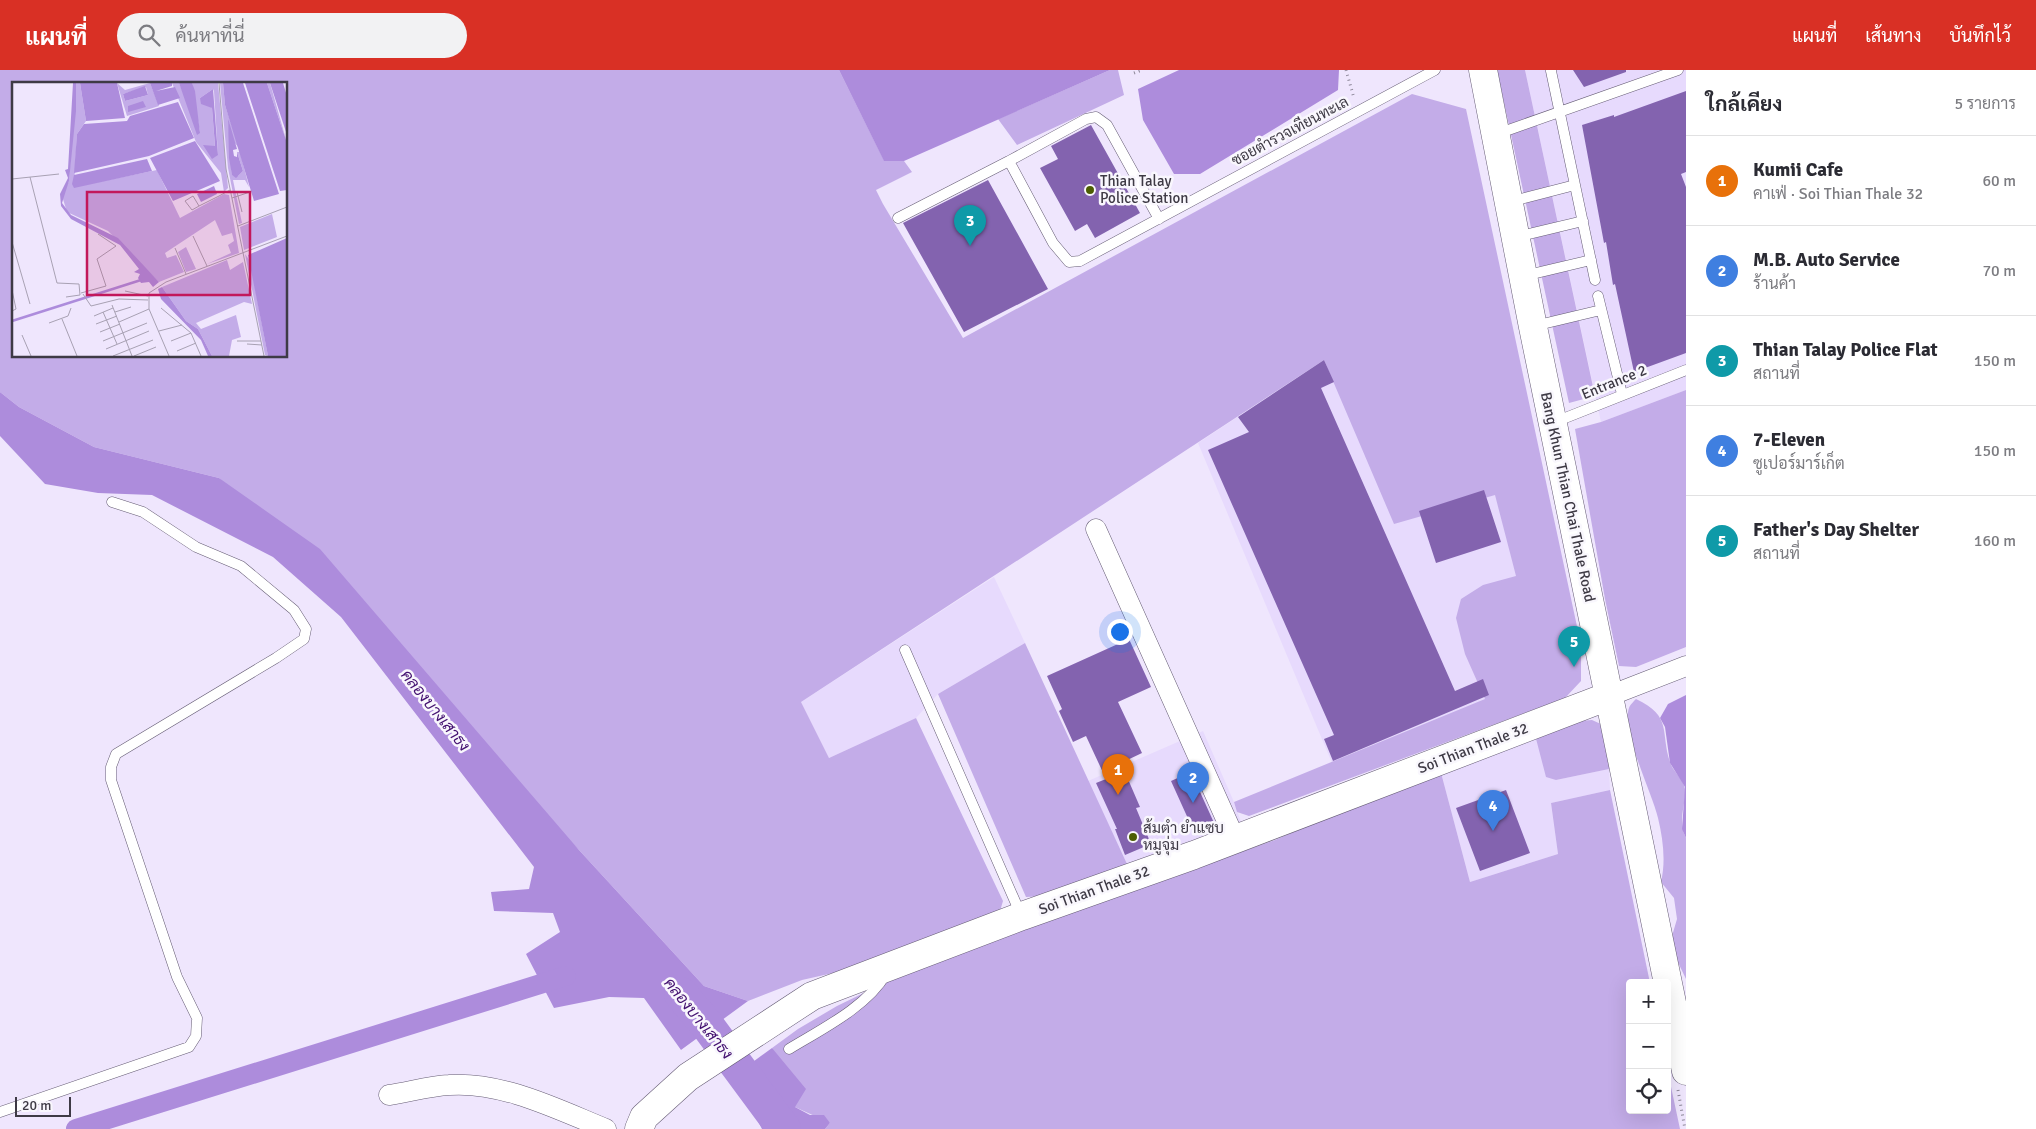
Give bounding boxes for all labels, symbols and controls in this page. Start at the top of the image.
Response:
search box [117,13,467,58]
icon: search [135,21,163,49]
text: แผนที่ [25,22,87,52]
text: ค้นหาที่นี่ [175,24,245,48]
text: แผนที่ [1792,25,1837,47]
text: เส้นทาง [1865,25,1921,47]
text: บันทึกไว้ [1949,25,2011,47]
inset map [12,82,288,358]
text: ใกล้เคียง [1706,91,1782,117]
street label: ซอยตำรวจเทียนทะเล [1228,92,1352,169]
text: 5 รายการ [1954,94,2016,114]
text: Kumii Cafe [1753,158,1843,182]
text: 1 [1718,171,1726,191]
text: 60 m [1982,171,2016,191]
place label: Thian Talay Police Station [1100,172,1189,207]
marker: Thian Talay Police Station [1084,184,1096,196]
text: คาเฟ่ · Soi Thian Thale 32 [1753,184,1923,204]
pin: 3 [954,205,986,246]
text: M.B. Auto Service [1753,248,1900,272]
text: 2 [1718,261,1726,281]
text: 70 m [1982,261,2016,281]
text: ร้านค้า [1753,274,1796,294]
text: Thian Talay Police Flat [1753,338,1938,362]
text: 3 [1718,351,1726,371]
text: 150 m [1974,351,2016,371]
street label: Entrance 2 [1579,361,1649,403]
text: สถานที่ [1753,364,1800,384]
street label: Bang Khun Thian Chai Thale Road [1537,390,1599,604]
text: 7-Eleven [1753,428,1825,452]
text: 4 [1718,441,1726,461]
text: 150 m [1974,441,2016,461]
text: ซูเปอร์มาร์เก็ต [1753,454,1845,474]
text: Father's Day Shelter [1753,518,1919,542]
text: 5 [1718,531,1726,551]
text: 160 m [1974,531,2016,551]
text: สถานที่ [1753,544,1800,564]
your location [1107,619,1133,645]
pin: 5 [1558,626,1590,667]
water label: คลองบางเสาธง [396,666,474,755]
street label: Soi Thian Thale 32 [1415,719,1531,777]
pin: 1 [1102,754,1134,795]
pin: 2 [1177,762,1209,803]
pin: 4 [1477,790,1509,831]
place label: ส้มตำ ยำแซบ หมูจุ่ม [1143,818,1224,856]
marker: ส้มตำ ยำแซบ หมูจุ่ม [1127,831,1139,843]
street label: Soi Thian Thale 32 [1036,862,1152,918]
water label: คลองบางเสาธง [659,974,737,1063]
map controls [1626,979,1671,1114]
button: + [1626,979,1671,1024]
button: − [1626,1024,1671,1069]
button: locate [1626,1069,1671,1114]
scale bar [15,1094,71,1117]
text: 20 m [22,1097,51,1114]

